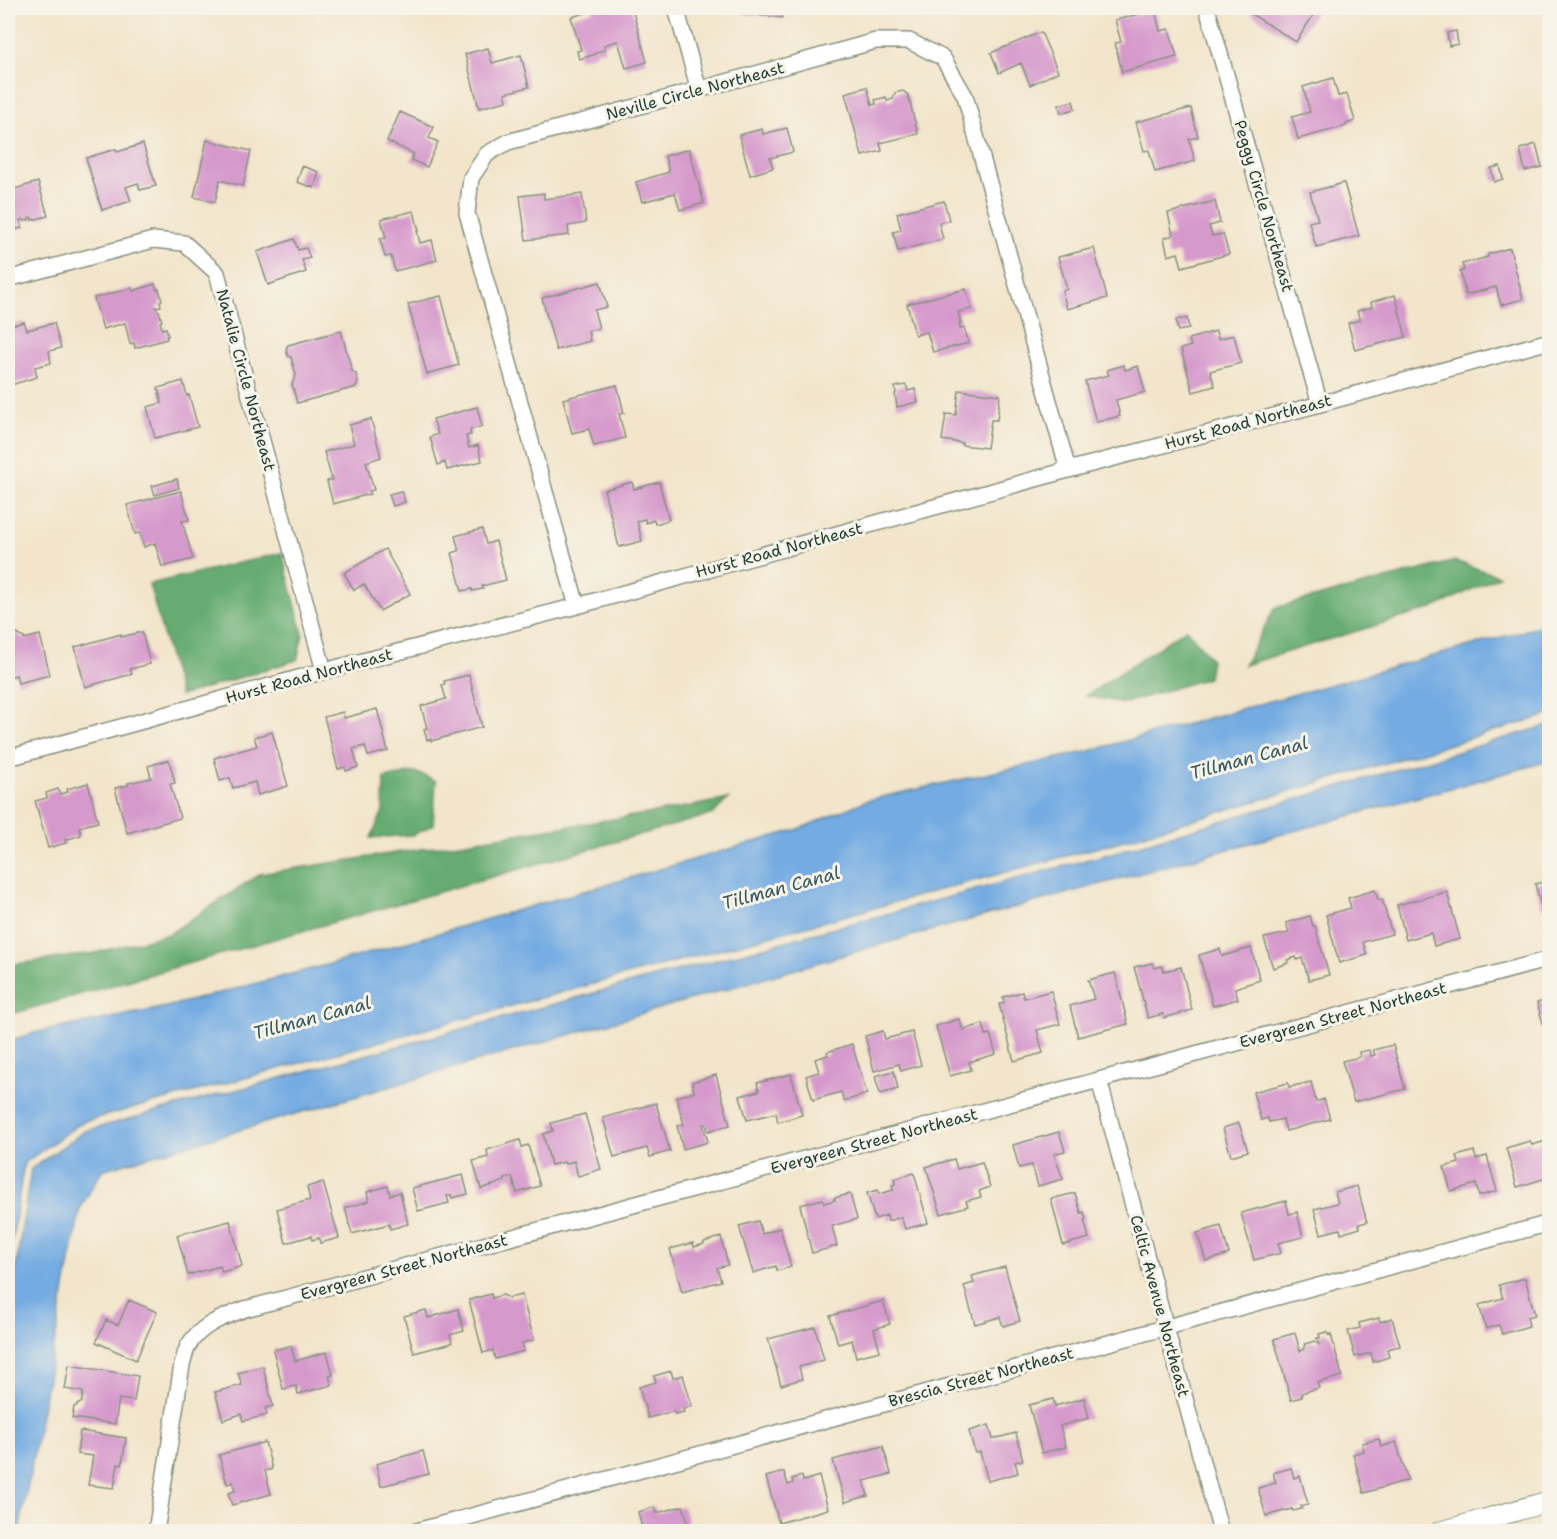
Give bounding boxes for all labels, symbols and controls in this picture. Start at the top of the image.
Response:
street label: Neville Circle Northeast [603,57,787,125]
street label: Peggy Circle Northeast [1229,118,1299,294]
street label: Natalie Circle Northeast [212,287,280,473]
street label: Hurst Road Northeast [1162,390,1334,454]
street label: Hurst Road Northeast [693,518,865,582]
street label: Hurst Road Northeast [223,644,395,708]
water label: Tillman Canal [1187,731,1311,785]
water label: Tillman Canal [719,861,843,915]
street label: Evergreen Street Northeast [1237,977,1449,1053]
water label: Tillman Canal [250,991,374,1045]
street label: Evergreen Street Northeast [768,1103,980,1179]
street label: Celtic Avenue Northeast [1126,1213,1194,1399]
street label: Evergreen Street Northeast [298,1229,510,1305]
street label: Brescia Street Northeast [886,1342,1076,1412]

